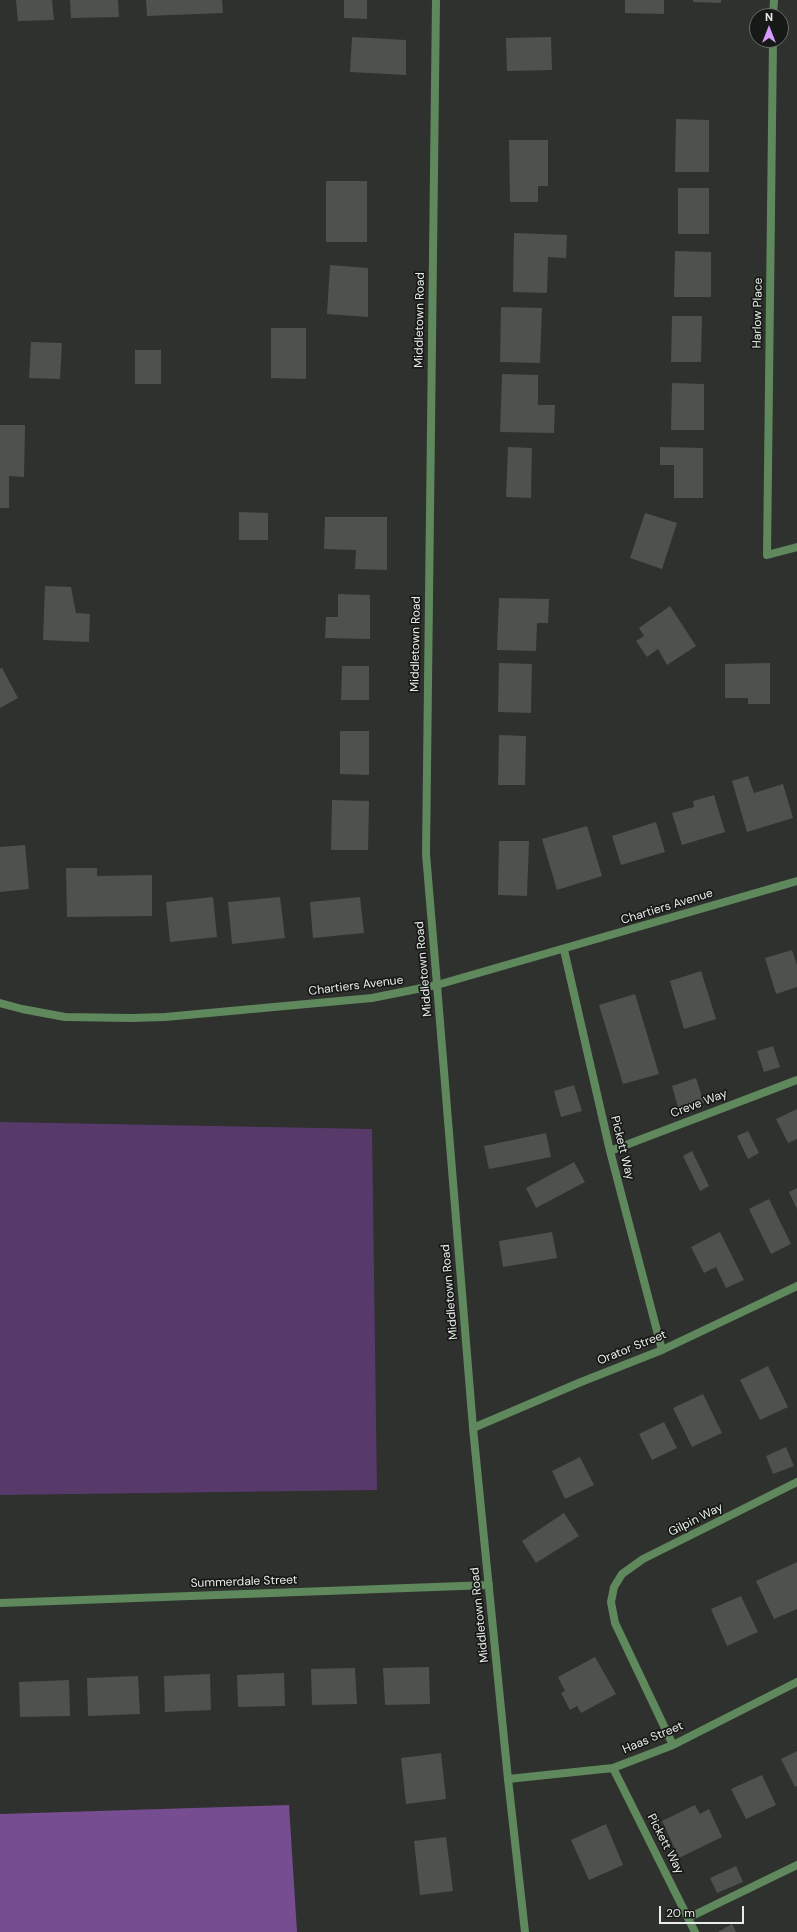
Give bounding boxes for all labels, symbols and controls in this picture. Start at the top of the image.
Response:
north arrow [749,8,789,48]
text: N [765,10,773,24]
street label: Middletown Road [412,272,428,368]
street label: Harlow Place [750,277,766,349]
street label: Middletown Road [408,596,424,692]
street label: Chartiers Avenue [619,886,715,928]
street label: Middletown Road [413,921,435,1017]
street label: Chartiers Avenue [308,973,404,999]
street label: Creve Way [669,1087,729,1121]
street label: Pickett Way [607,1114,637,1182]
street label: Middletown Road [439,1244,461,1340]
street label: Orator Street [595,1328,669,1368]
street label: Gilpin Way [666,1500,726,1540]
street label: Middletown Road [468,1567,492,1663]
street label: Summerdale Street [190,1573,298,1591]
street label: Haas Street [621,1719,685,1757]
street label: Pickett Way [644,1812,686,1876]
scale bar [661,1898,746,1924]
text: 20 m [666,1905,695,1921]

